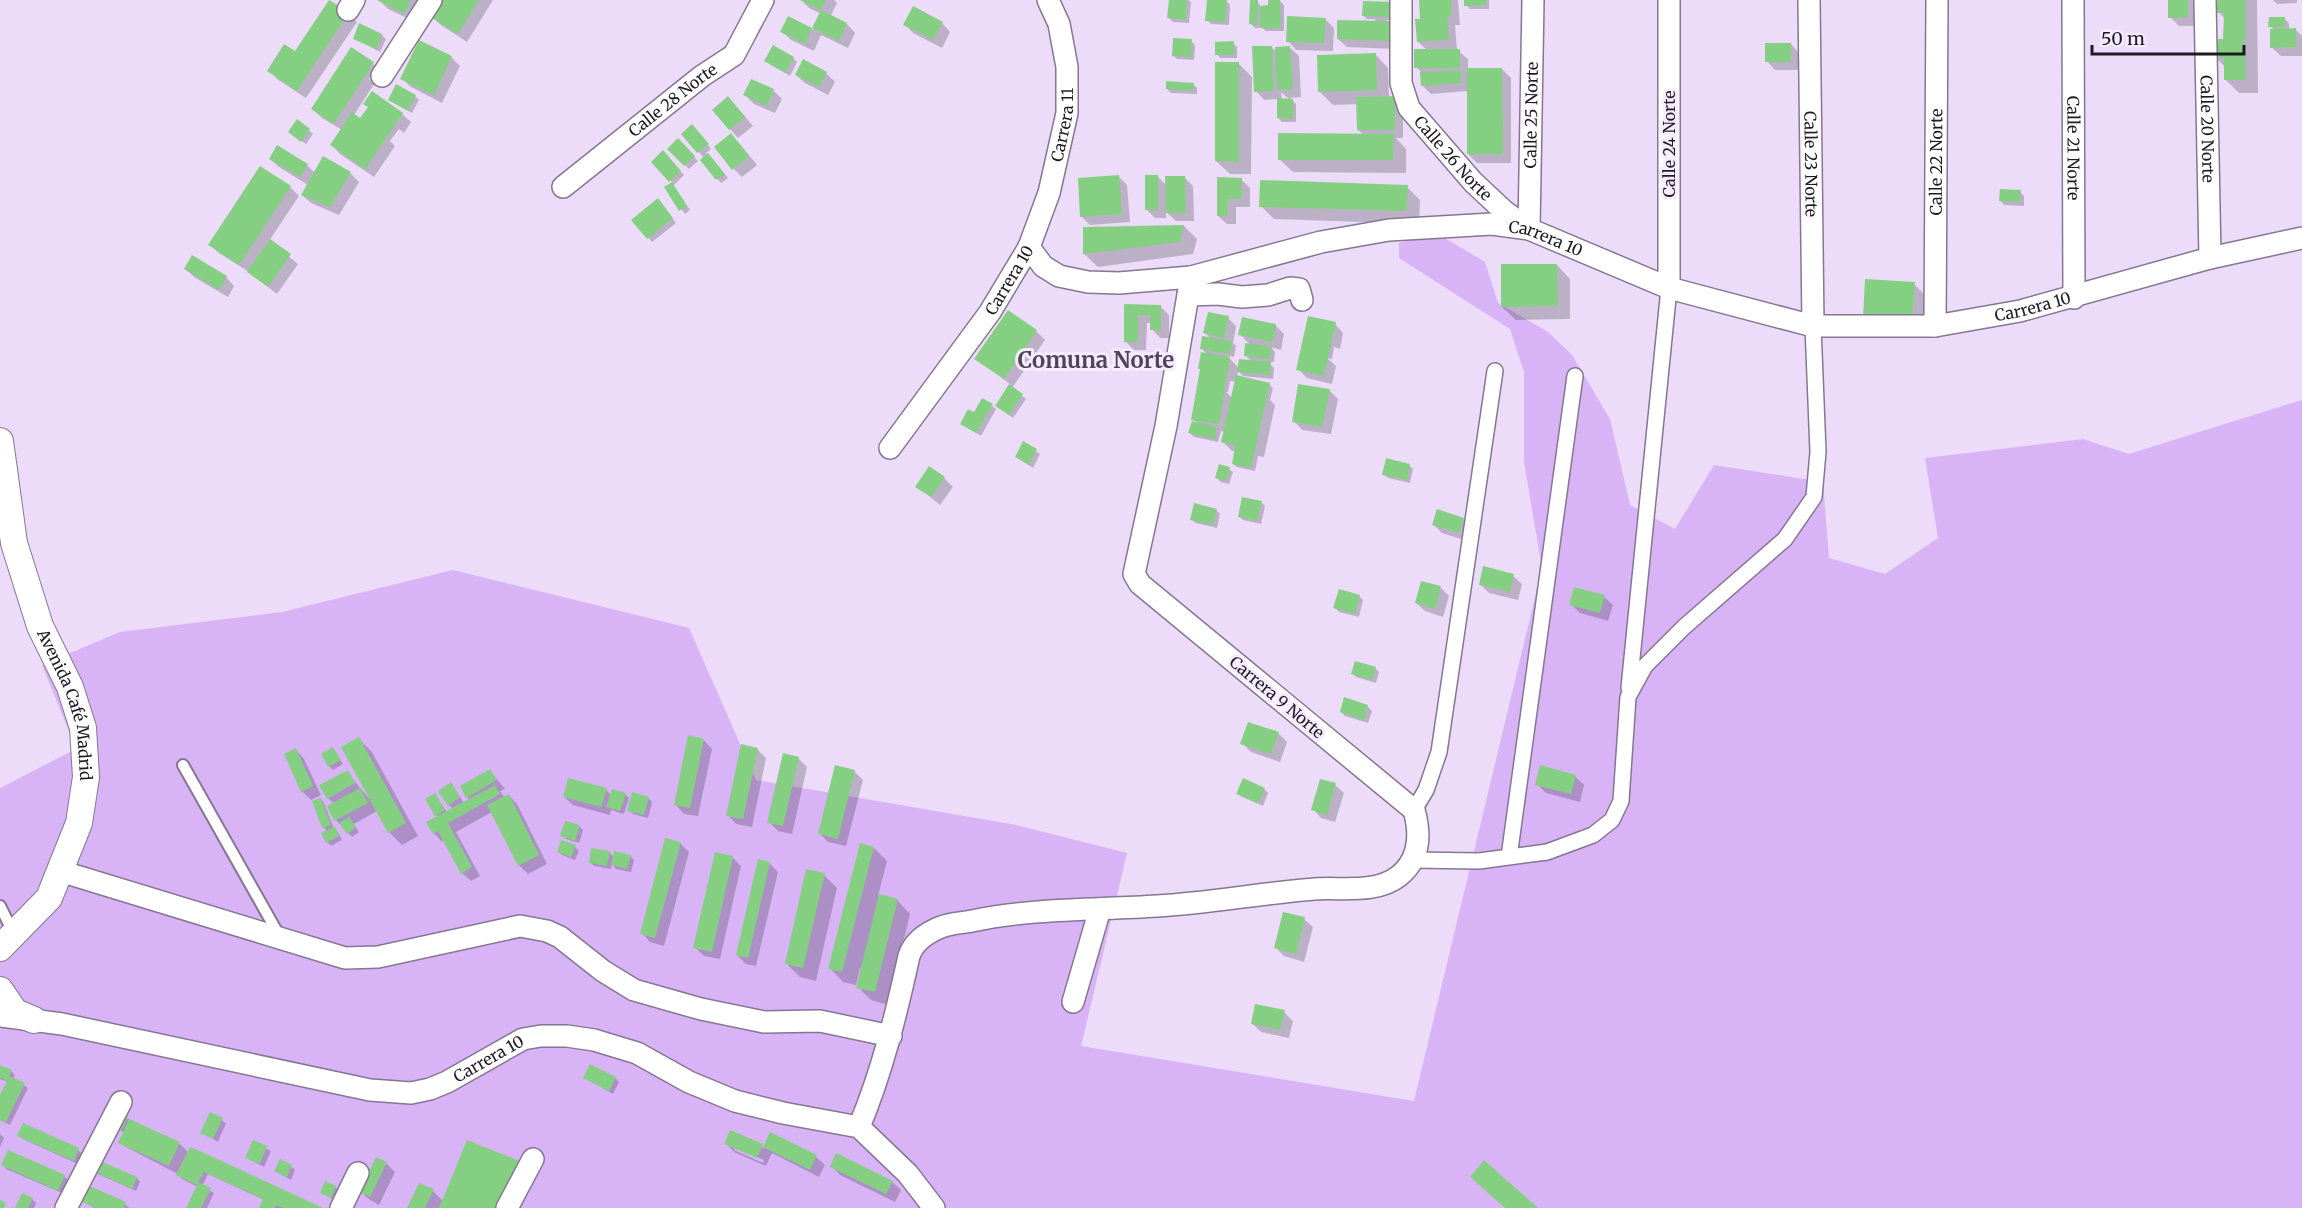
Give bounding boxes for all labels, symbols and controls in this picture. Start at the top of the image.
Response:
scale bar [2092,18,2244,56]
text: 50 m [2101,27,2145,50]
street label: Calle 28 Norte [624,59,721,141]
street label: Calle 25 Norte [1520,62,1542,168]
street label: Calle 20 Norte [2196,75,2219,183]
street label: Carrera 11 [1046,88,1077,164]
street label: Calle 24 Norte [1659,90,1679,198]
street label: Calle 21 Norte [2063,96,2084,200]
street label: Calle 22 Norte [1926,108,1946,216]
street label: Calle 26 Norte [1410,111,1496,205]
street label: Calle 23 Norte [1800,111,1822,217]
street label: Carrera 10 [1507,216,1586,261]
street label: Carrera 10 [981,242,1038,319]
street label: Carrera 10 [1993,287,2073,325]
district label: Comuna Norte [1018,346,1174,374]
street label: Avenida Café Madrid [33,625,96,781]
street label: Carrera 9 Norte [1226,652,1328,742]
street label: Carrera 10 [450,1031,527,1086]

